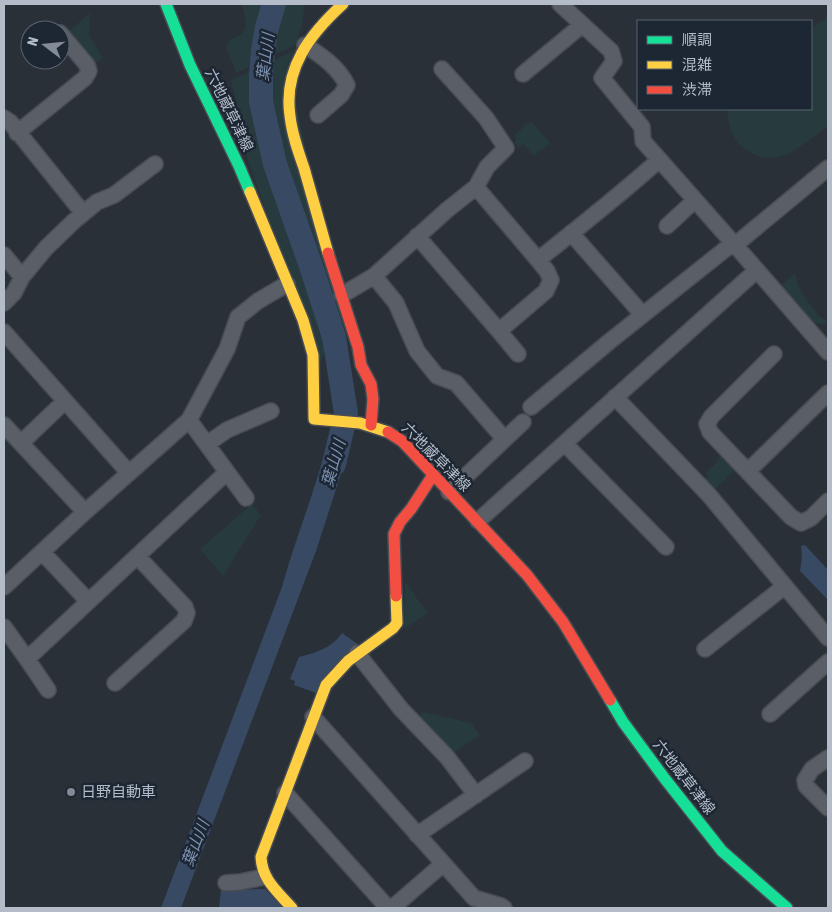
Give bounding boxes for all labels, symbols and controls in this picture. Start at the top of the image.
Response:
north arrow [20,20,70,70]
legend [637,20,812,110]
water label: 葉山川 [253,30,277,82]
text: 順調 [682,31,712,48]
text: N [24,35,41,48]
text: 混雑 [682,56,712,73]
street label: 六地蔵草津線 [202,66,257,154]
text: 渋滞 [682,81,712,98]
street label: 六地蔵草津線 [399,419,474,494]
water label: 葉山川 [318,436,349,489]
street label: 六地蔵草津線 [650,736,719,817]
place label: 日野自動車 [81,783,156,800]
marker: 日野自動車 [65,786,77,798]
water label: 葉山川 [178,816,213,869]

